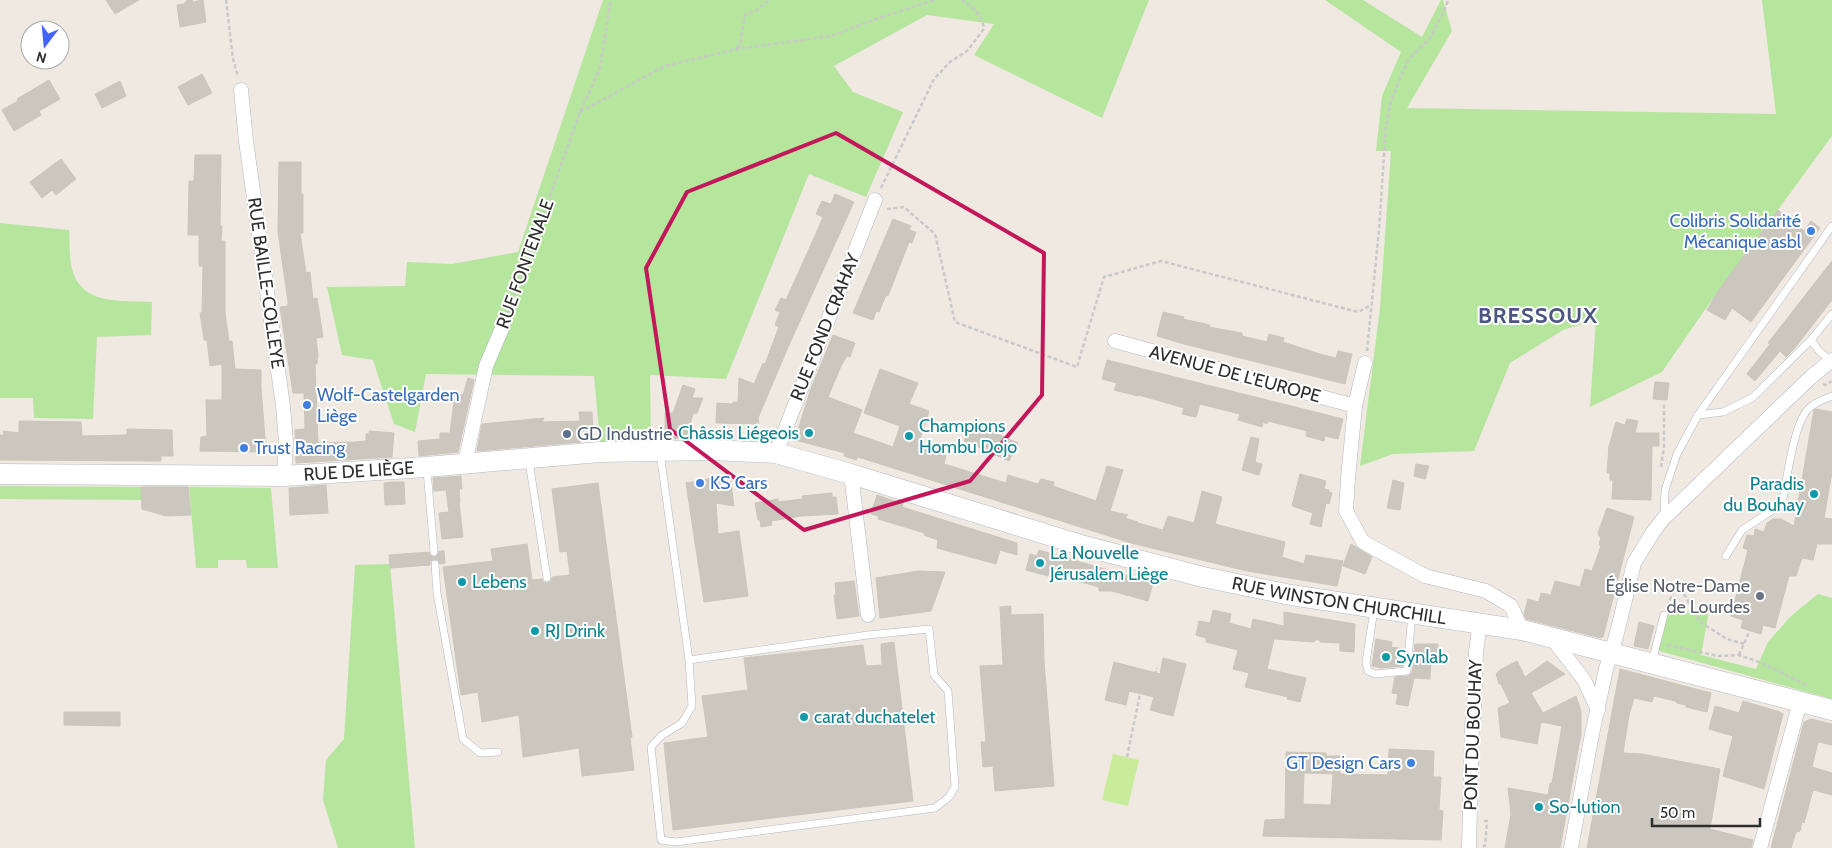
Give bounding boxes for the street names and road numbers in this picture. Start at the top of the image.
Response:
street label: RUE BAILLE-COLLEYE [243,196,289,370]
street label: RUE FONTENALE [491,196,559,332]
street label: RUE FOND CRAHAY [785,249,865,404]
street label: AVENUE DE L'EUROPE [1147,341,1323,407]
street label: RUE DE LIÈGE [303,457,415,486]
street label: RUE WINSTON CHURCHILL [1230,572,1448,629]
street label: PONT DU BOUHAY [1459,658,1487,811]

